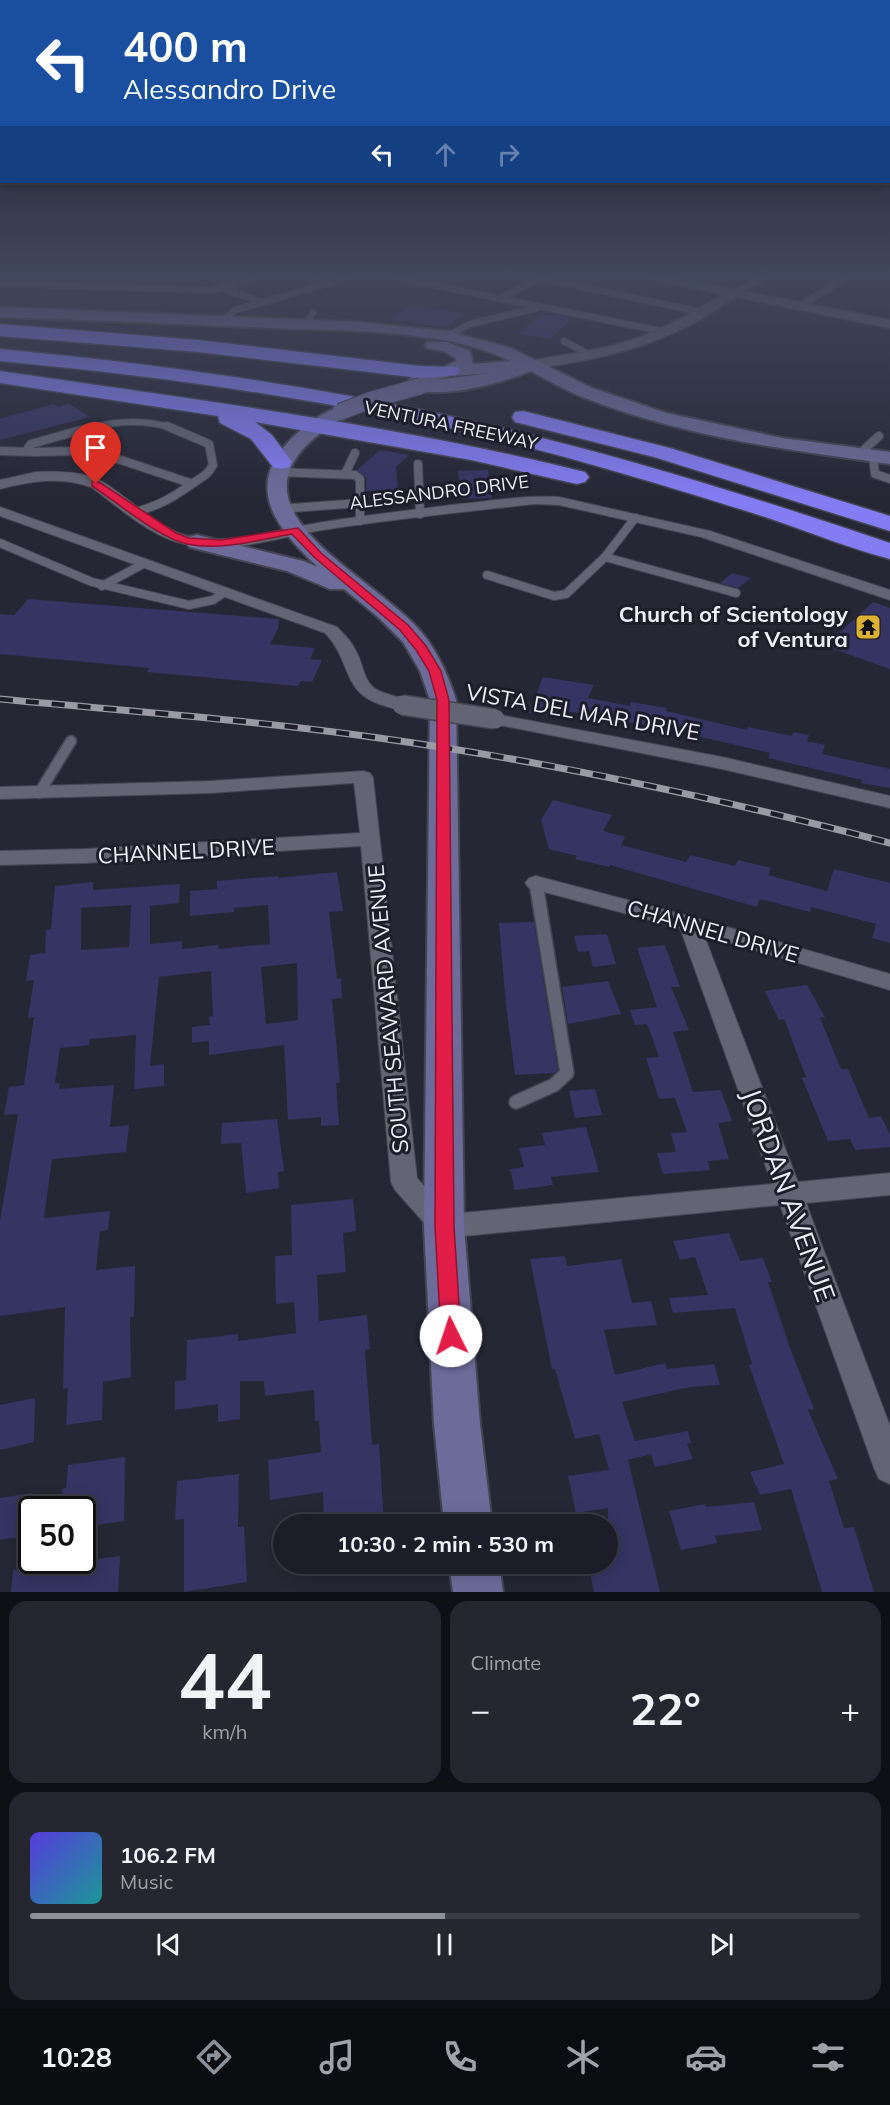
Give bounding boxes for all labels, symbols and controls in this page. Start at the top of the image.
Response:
text: 400 m [123,20,248,73]
icon: left [24,24,102,102]
text: Alessandro Drive [123,72,336,106]
icon: left [366,138,399,171]
icon: ahead [429,138,462,171]
icon: right [492,138,525,171]
street label: VENTURA FREEWAY [362,395,541,455]
pin [70,422,121,484]
icon: arrive [79,431,112,464]
street label: ALESSANDRO DRIVE [348,470,530,514]
place label: Church of Scientology of Ventura [619,600,848,653]
temple icon: Church of Scientology of Ventura [853,612,883,642]
street label: VISTA DEL MAR DRIVE [464,678,702,746]
street label: CHANNEL DRIVE [97,832,275,870]
street label: SOUTH SEAWARD AVENUE [361,864,415,1154]
street label: CHANNEL DRIVE [624,893,802,969]
street label: JORDAN AVENUE [735,1084,843,1306]
position arrow [419,1304,483,1368]
speed limit sign: 50 [18,1496,96,1574]
text: 10:30 · 2 min · 530 m [337,1530,554,1558]
text: 44 [178,1631,272,1729]
text: Climate [471,1650,541,1675]
text: 22° [630,1680,701,1736]
text: − [471,1689,490,1730]
text: + [840,1689,860,1730]
text: km/h [202,1719,247,1744]
text: 106.2 FM [120,1841,216,1869]
text: Music [120,1869,173,1894]
icon: previous [152,1928,185,1961]
icon: pause [428,1928,461,1961]
icon: next [705,1928,738,1961]
icon: directions [193,2036,235,2078]
icon: music [316,2036,358,2078]
icon: phone [439,2036,481,2078]
icon: climate [562,2036,604,2078]
icon: car [685,2036,727,2078]
icon: filters [807,2036,849,2078]
text: 10:28 [40,2040,112,2074]

